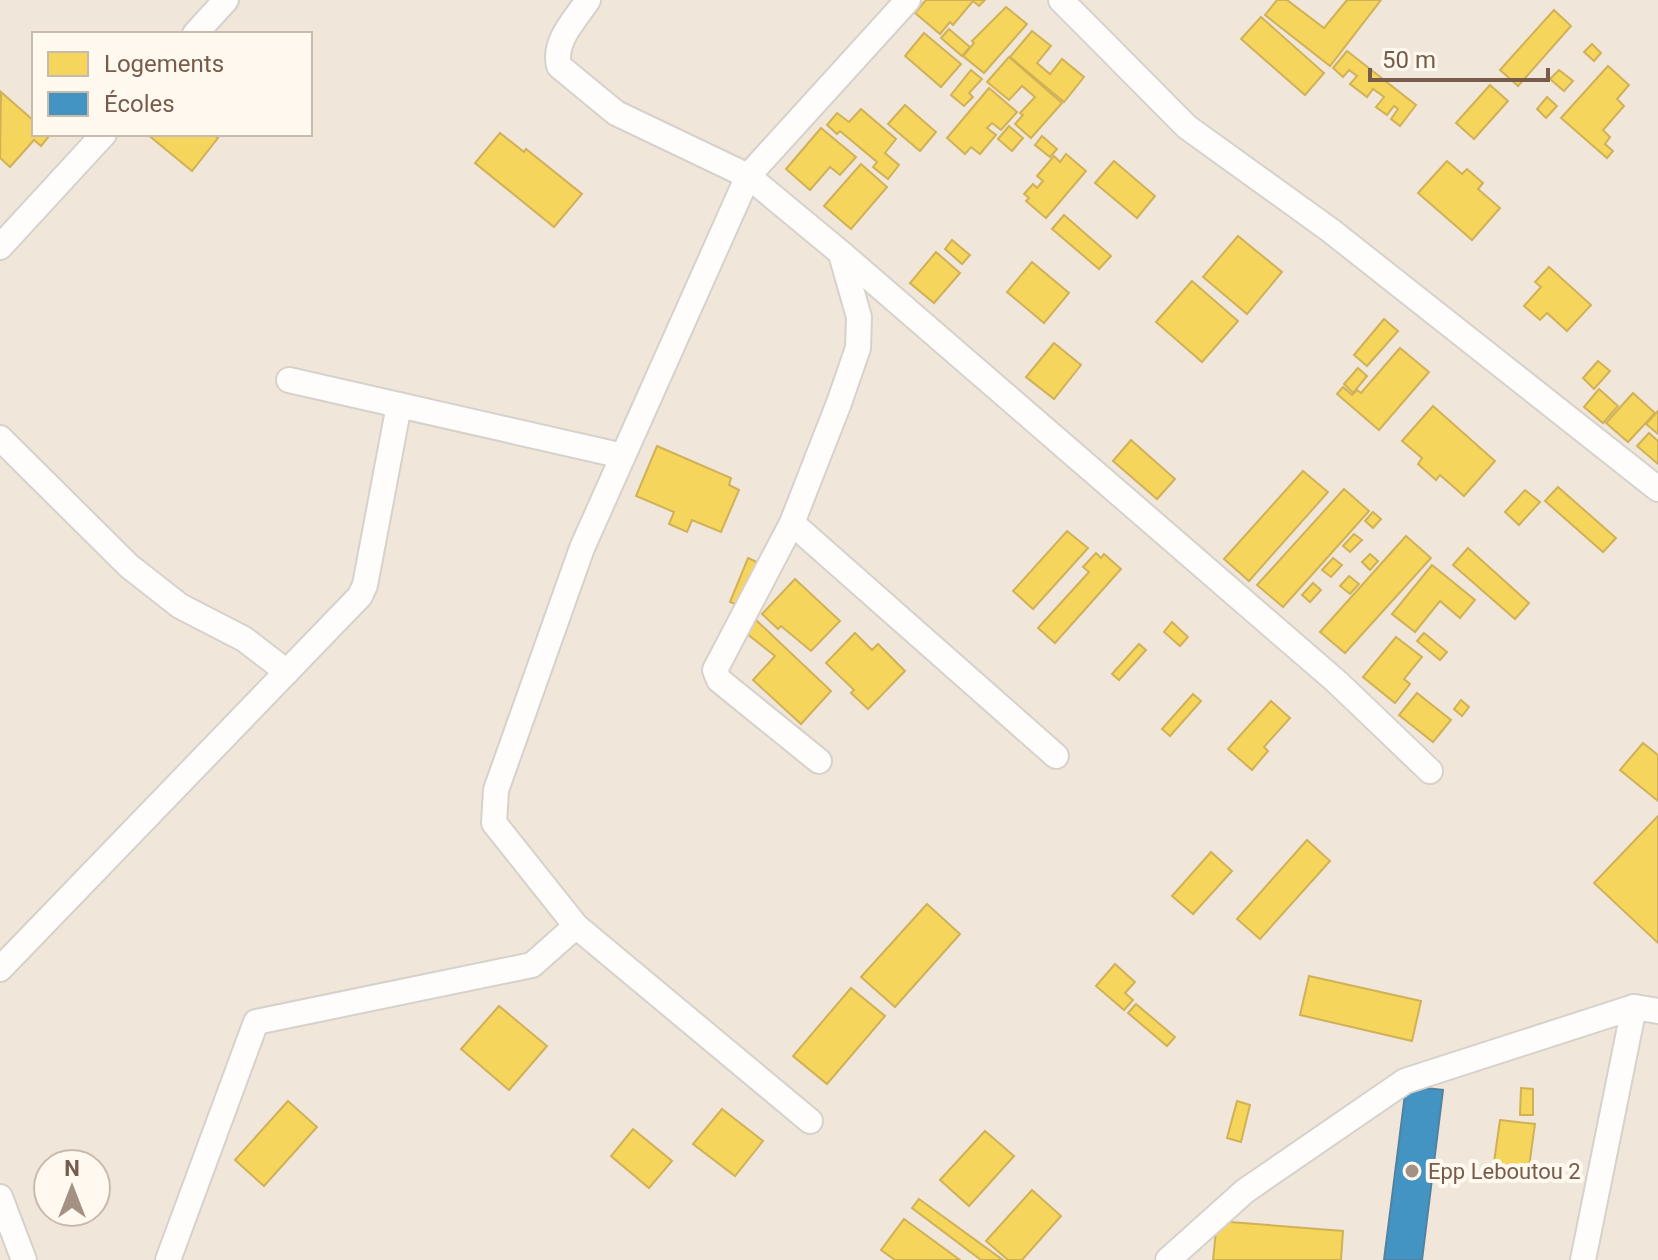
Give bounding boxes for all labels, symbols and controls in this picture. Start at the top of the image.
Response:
legend [32,32,312,136]
scale bar [1370,32,1548,82]
text: 50 m [1382,46,1436,74]
text: Logements [104,50,224,78]
text: Écoles [104,90,175,118]
north arrow [32,1148,112,1228]
text: N [64,1156,80,1181]
place label: Epp Leboutou 2 [1428,1159,1581,1184]
marker: Epp Leboutou 2 [1403,1162,1421,1180]

